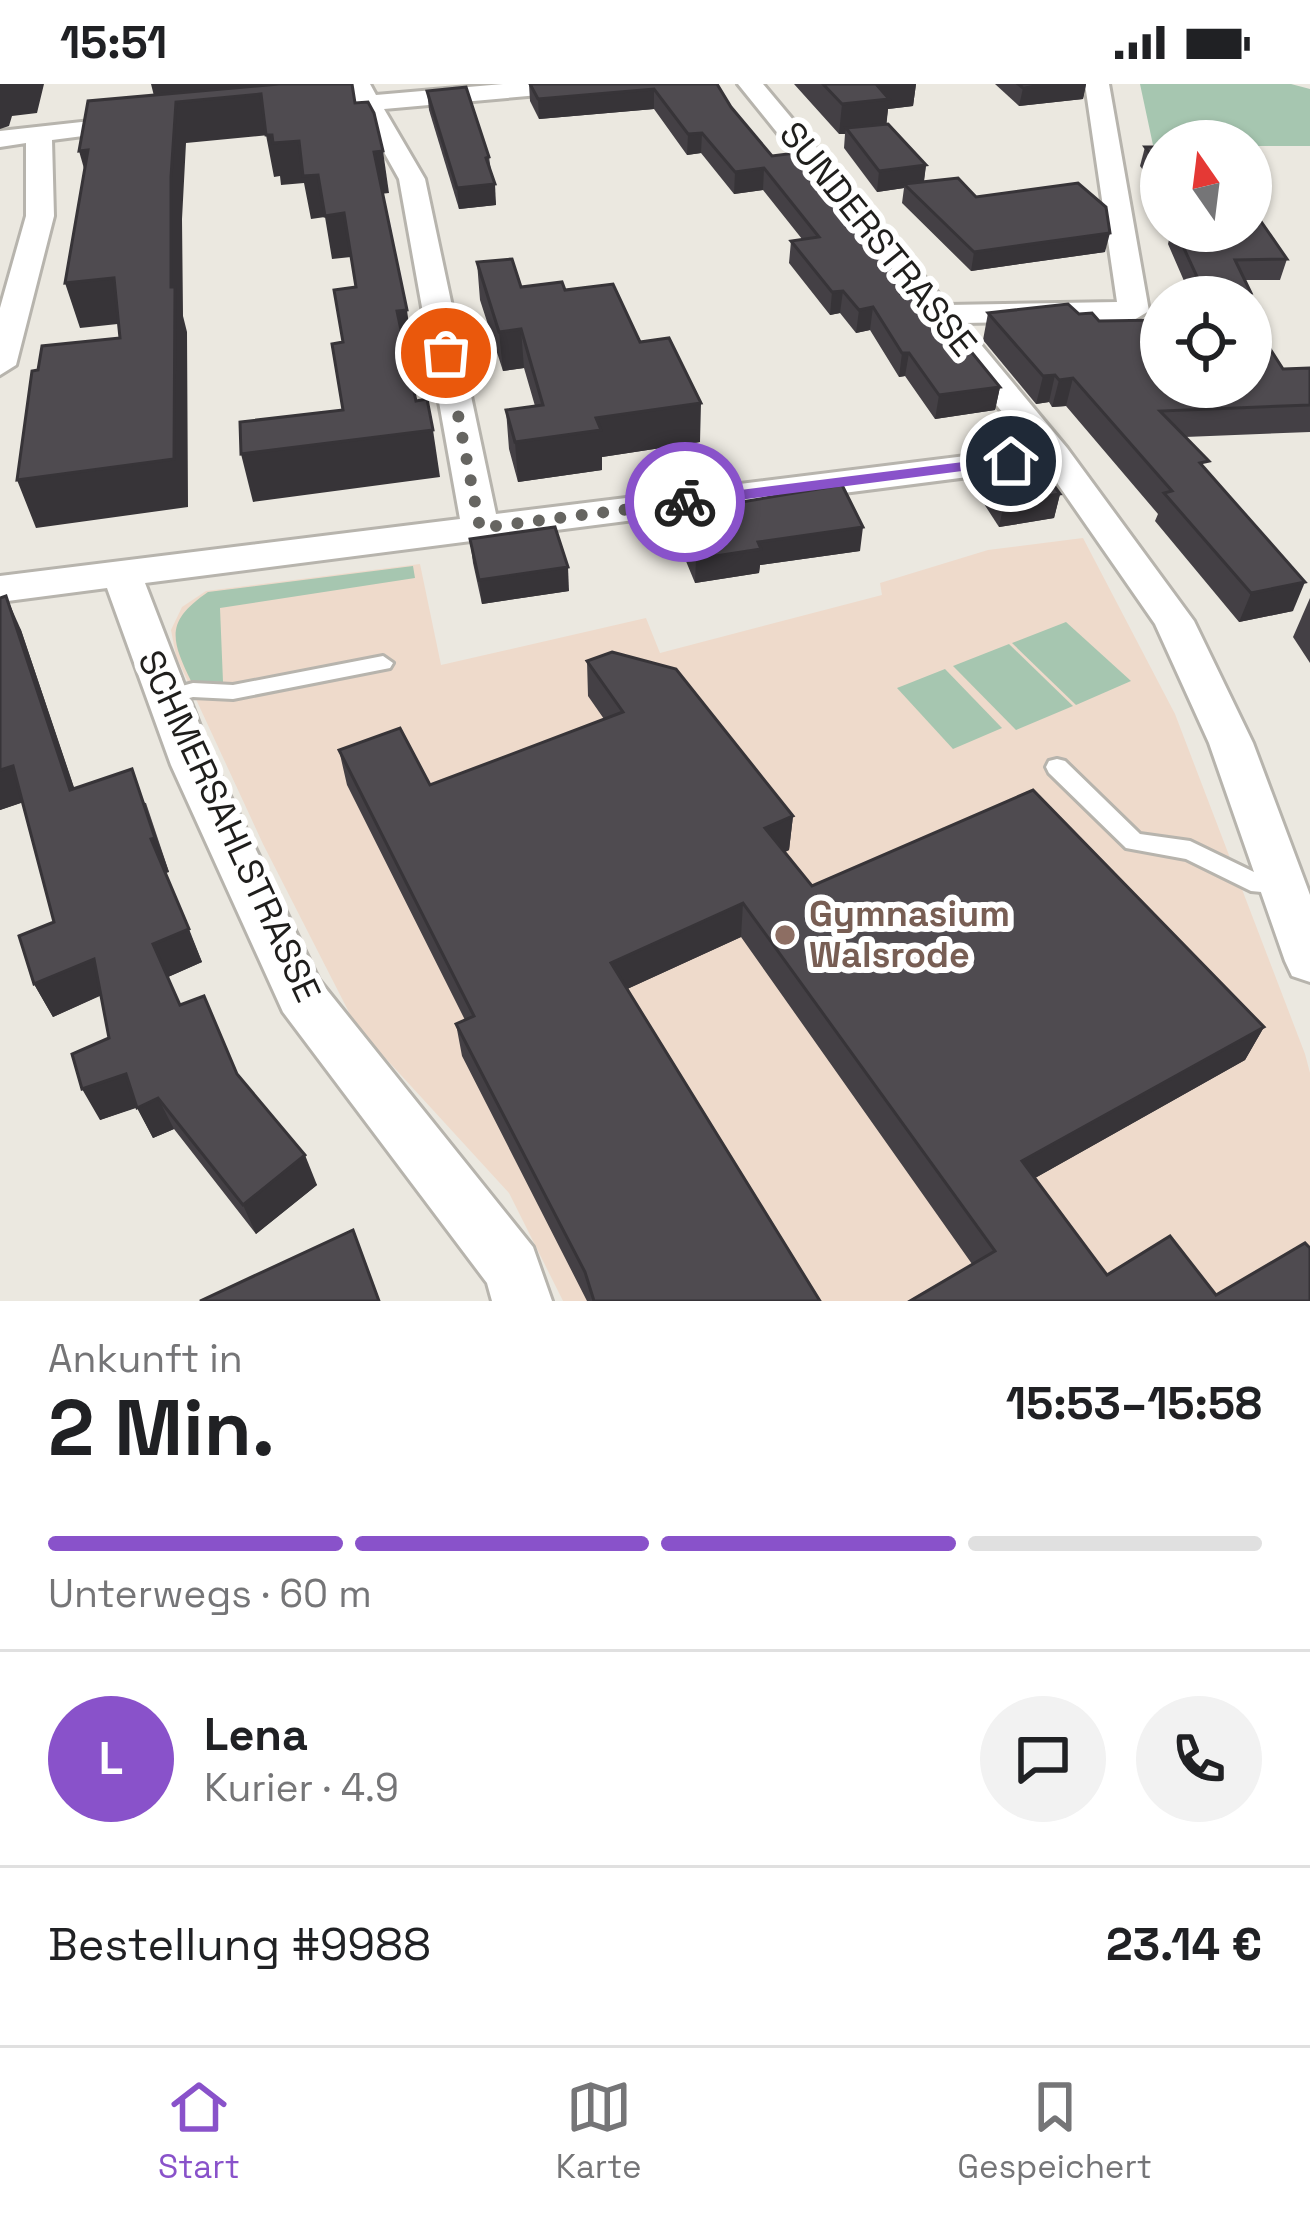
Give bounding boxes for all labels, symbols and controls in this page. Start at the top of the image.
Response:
text: 15:51 [60,14,167,71]
street label: SUNDERSTRASSE [769,112,987,366]
north arrow [1140,120,1272,252]
map controls [1140,120,1272,408]
button: locate [1140,276,1272,408]
pin [395,302,497,404]
icon: bag [413,320,479,386]
pin [960,410,1062,512]
icon: home [978,428,1044,494]
courier [625,442,745,562]
icon: bike [652,469,718,535]
street label: SCHMERSAHLSTRASSE [127,643,331,1009]
place label: Gymnasium Walsrode [809,891,1010,978]
marker: Gymnasium Walsrode [772,922,798,948]
text: Ankunft in [48,1334,243,1383]
text: 15:53–15:58 [1006,1375,1262,1432]
text: 2 Min. [48,1378,275,1478]
text: Unterwegs · 60 m [48,1569,372,1618]
button: chat [980,1696,1106,1822]
button: phone [1136,1696,1262,1822]
text: Lena [204,1706,308,1763]
text: L [99,1730,123,1787]
text: Kurier · 4.9 [204,1763,399,1812]
text: Bestellung #9988 [48,1916,431,1973]
text: 23.14 € [1106,1916,1262,1973]
tab: Start [158,2074,240,2188]
tab: Karte [556,2074,641,2188]
tab: Gespeichert [957,2074,1152,2188]

